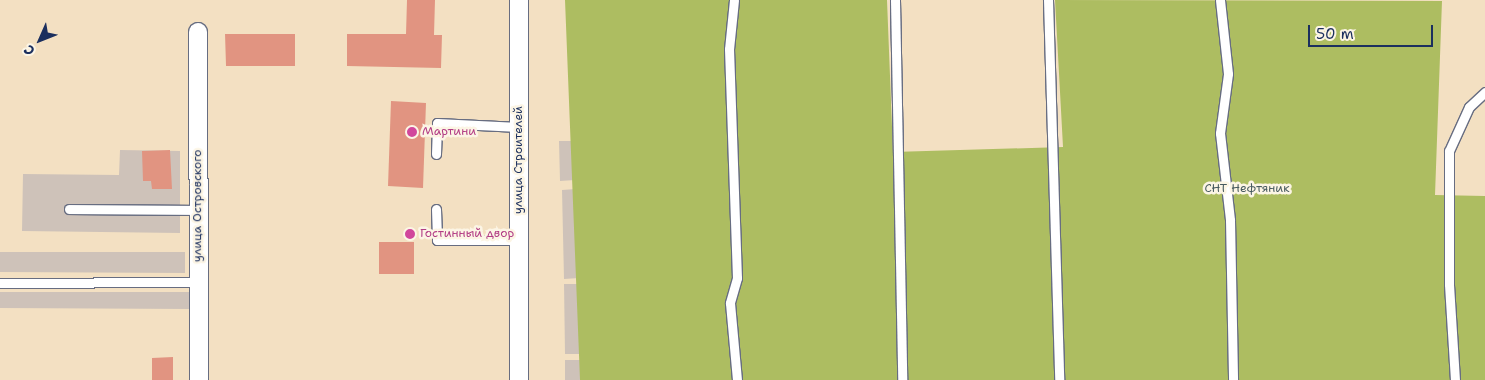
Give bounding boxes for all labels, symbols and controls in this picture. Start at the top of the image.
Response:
north arrow [15,15,65,65]
scale bar [1310,15,1435,47]
text: 50 m [1316,24,1354,44]
text: С [20,41,39,60]
street label: улица Строителей [512,106,526,214]
place label: Мартини [422,125,476,139]
marker: Мартини [406,126,418,138]
street label: улица Островского [191,150,205,262]
park label: СНТ Нефтяник [1204,182,1290,196]
place label: Гостинный двор [420,227,514,241]
marker: Гостинный двор [404,228,416,240]

